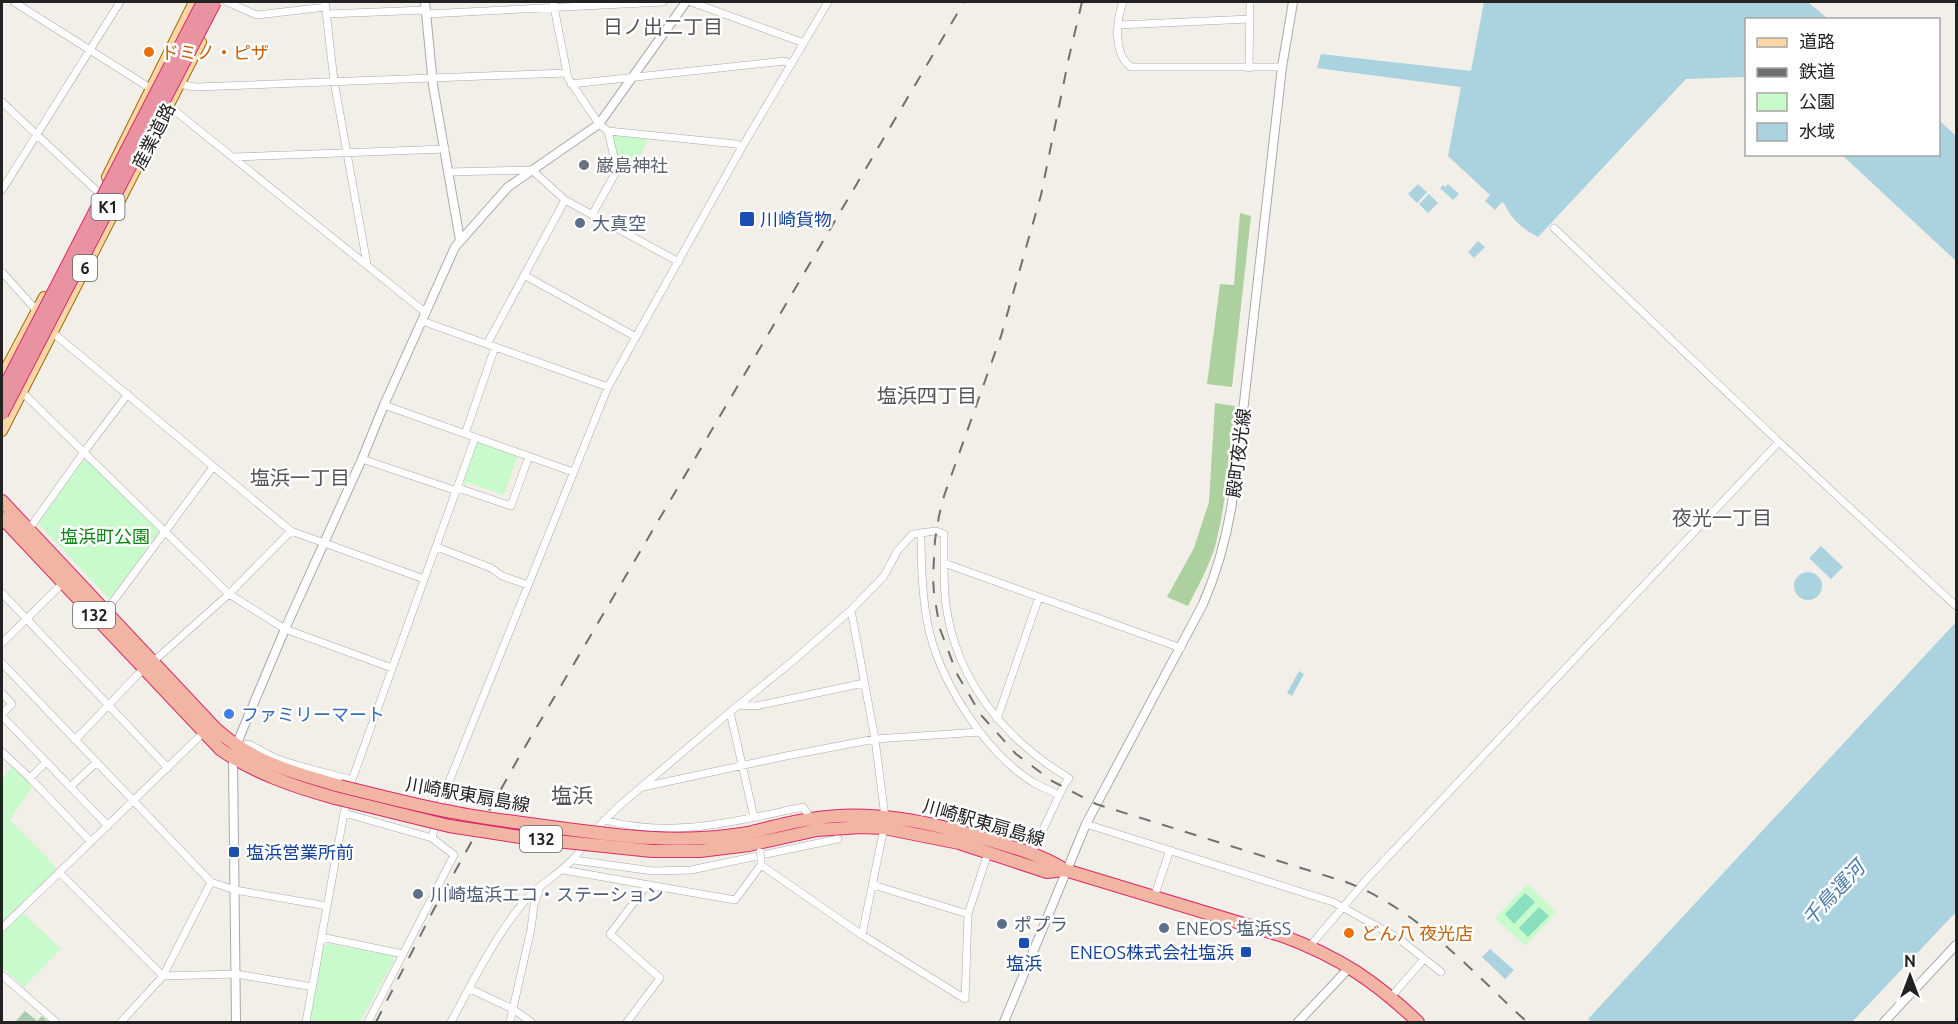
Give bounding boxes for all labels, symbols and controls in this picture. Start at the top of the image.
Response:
district label: 日ノ出二丁目 [603,15,723,38]
legend [1745,18,1940,156]
text: 道路 [1799,31,1835,51]
place label: ドミノ・ピザ [161,42,269,62]
marker: ドミノ・ピザ [142,45,156,59]
text: 鉄道 [1799,61,1835,81]
text: 公園 [1799,91,1835,111]
street label: 産業道路 [128,99,178,173]
text: 水域 [1799,121,1835,141]
place label: 巌島神社 [596,155,668,175]
marker: 巌島神社 [577,158,591,172]
road number: K1 [92,194,124,220]
place label: 川崎貨物 [760,209,832,229]
marker: 川崎貨物 [738,210,756,228]
place label: 大真空 [592,213,646,233]
marker: 大真空 [573,216,587,230]
road number: 6 [73,255,97,281]
district label: 塩浜四丁目 [877,384,977,407]
street label: 殿町夜光線 [1223,407,1253,499]
district label: 塩浜一丁目 [250,466,350,489]
district label: 夜光一丁目 [1672,506,1772,529]
park label: 塩浜町公園 [60,526,150,546]
road number: 132 [73,602,115,628]
place label: ファミリーマート [241,704,385,724]
marker: ファミリーマート [222,707,236,721]
street label: 川崎駅東扇島線 [404,773,532,815]
district label: 塩浜 [551,783,593,807]
street label: 川崎駅東扇島線 [921,795,1047,849]
road number: 132 [520,826,562,852]
place label: 塩浜営業所前 [246,842,354,862]
marker: 塩浜営業所前 [227,845,241,859]
water label: 千鳥運河 [1797,853,1871,930]
place label: 川崎塩浜エコ・ステーション [430,884,664,904]
marker: 川崎塩浜エコ・ステーション [411,887,425,901]
place label: ポプラ [1014,914,1068,934]
marker: ポプラ [995,917,1009,931]
place label: ENEOS 塩浜SS [1176,918,1291,938]
marker: ENEOS 塩浜SS [1157,921,1171,935]
place label: どん八 夜光店 [1361,923,1473,943]
marker: どん八 夜光店 [1342,926,1356,940]
marker: 塩浜 [1017,936,1031,950]
place label: ENEOS株式会社塩浜 [1070,942,1234,962]
marker: ENEOS株式会社塩浜 [1239,945,1253,959]
north arrow [1880,946,1940,1006]
text: N [1904,952,1916,970]
place label: 塩浜 [1006,953,1042,973]

